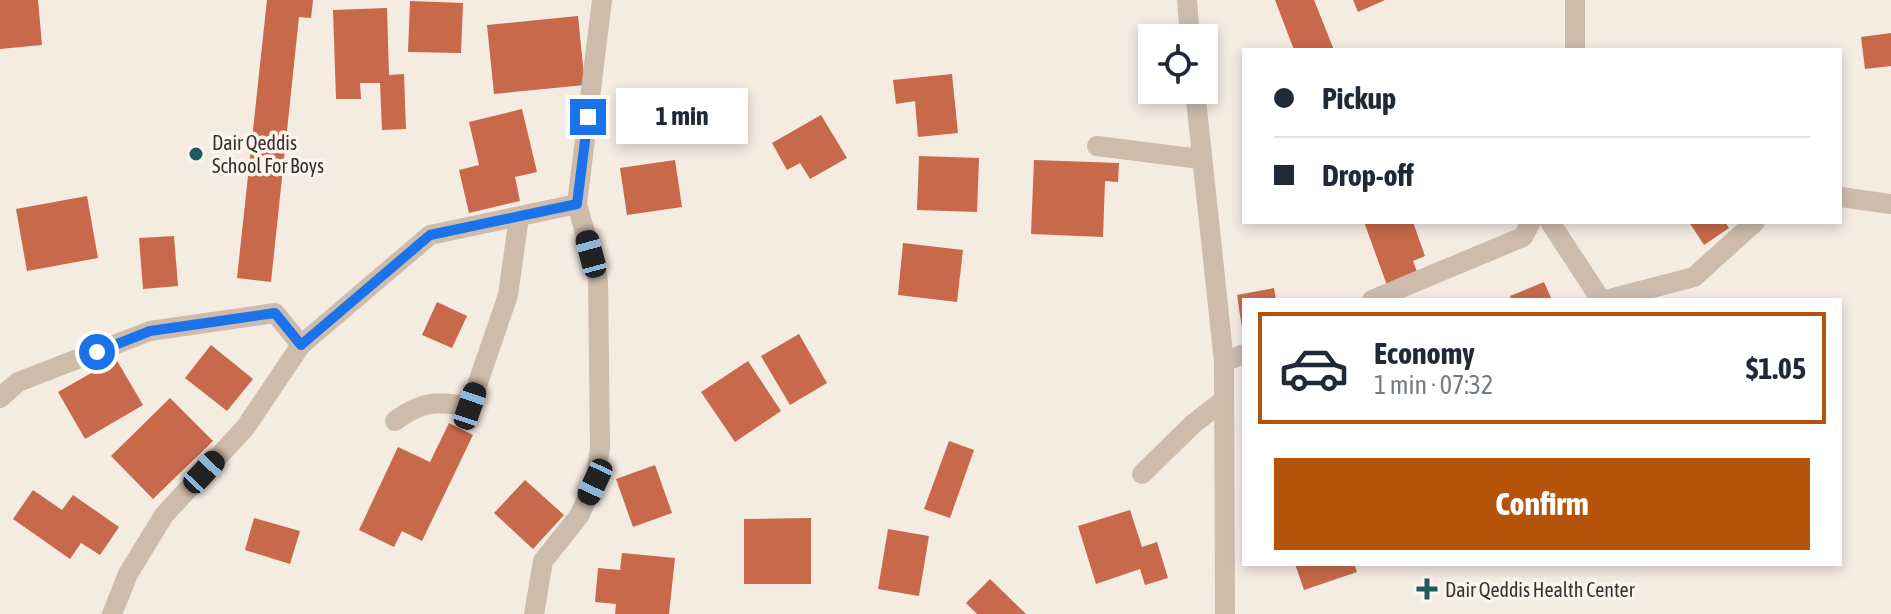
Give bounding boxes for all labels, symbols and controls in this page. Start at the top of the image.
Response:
map controls [1138,24,1218,104]
button: locate [1138,24,1218,104]
text: Pickup [1322,81,1396,115]
callout: 1 min [616,89,748,145]
route end [570,99,606,135]
text: 1 min [655,101,709,131]
place label: Dair Qeddis School For Boys [212,131,324,177]
marker: Dair Qeddis School For Boys [187,145,205,163]
text: Drop-off [1322,158,1414,192]
car [573,228,609,280]
icon: car [1278,332,1350,404]
route start [79,334,115,370]
text: Economy [1374,336,1475,370]
text: $1.05 [1746,351,1806,385]
text: 1 min · 07:32 [1374,370,1493,400]
car [451,379,489,433]
car [179,446,229,498]
car [574,455,616,509]
button: Confirm [1274,458,1810,550]
marker: Dair Qeddis Health Center [1416,578,1438,600]
place label: Dair Qeddis Health Center [1445,578,1636,601]

